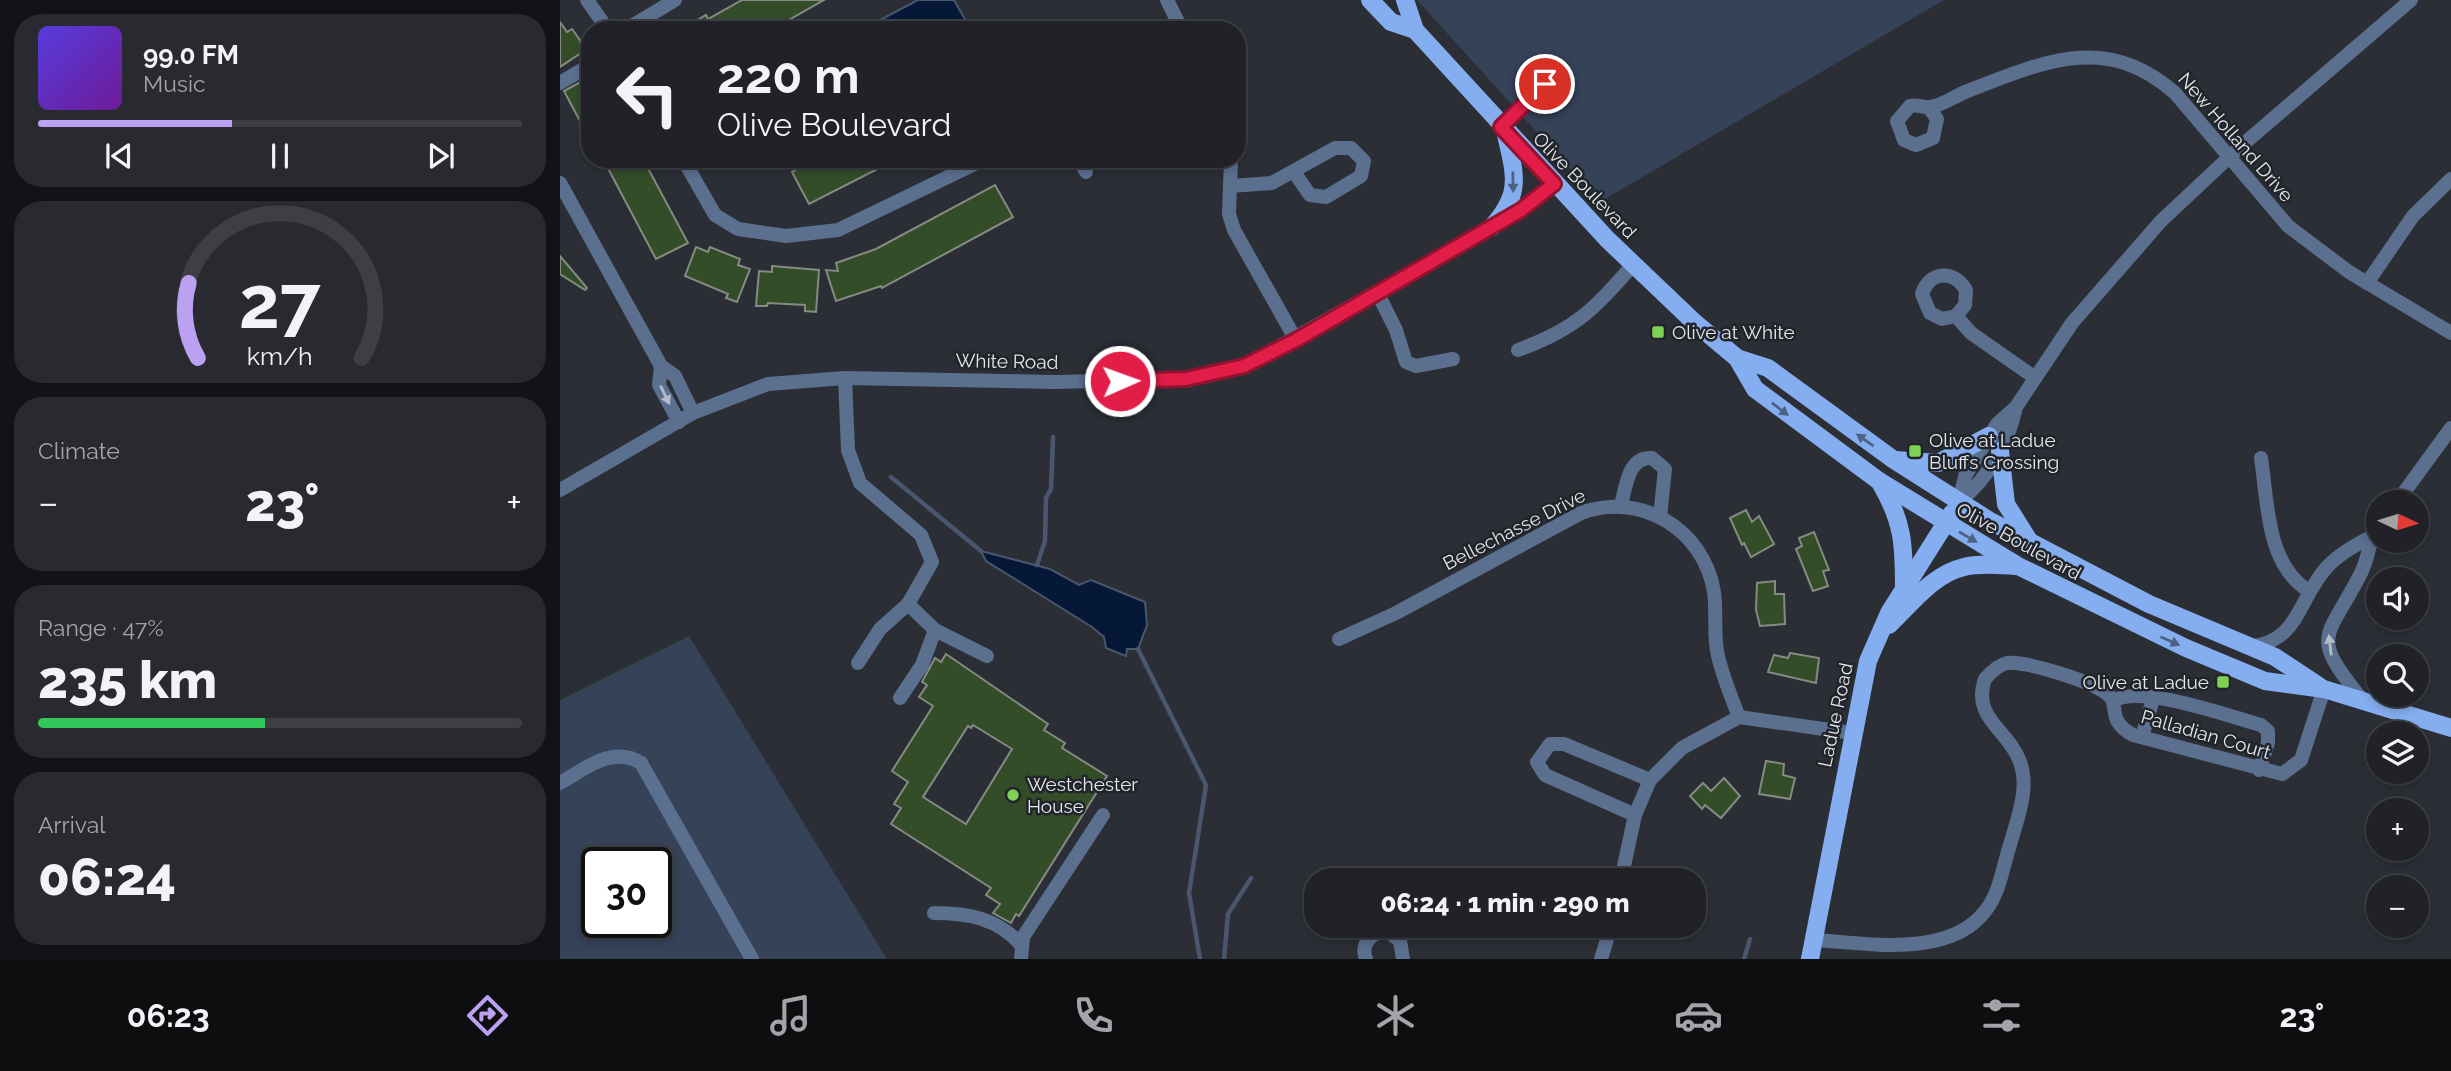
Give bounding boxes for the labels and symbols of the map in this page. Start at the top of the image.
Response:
pin [1515,54,1575,114]
street label: New Holland Drive [2174,68,2298,206]
street label: Olive Boulevard [1529,127,1641,243]
one-way arrow [1507,171,1519,193]
place label: Olive at White [1672,321,1795,343]
marker: Olive at White [1650,324,1666,340]
position arrow [1083,344,1157,418]
street label: White Road [955,349,1059,373]
one-way arrow [659,385,671,405]
one-way arrow [1771,401,1789,415]
place label: Olive at Ladue Bluffs Crossing [1929,429,2059,473]
one-way arrow [1856,433,1874,447]
marker: Olive at Ladue Bluffs Crossing [1907,443,1923,459]
street label: Bellechasse Drive [1439,484,1589,574]
north arrow [2366,490,2429,553]
street label: Olive Boulevard [1953,498,2085,584]
one-way arrow [1958,531,1977,543]
one-way arrow [2324,634,2335,656]
one-way arrow [2160,635,2180,647]
street label: Ladue Road [1813,661,1857,769]
place label: Olive at Ladue [2082,671,2209,693]
marker: Olive at Ladue [2215,674,2231,690]
street label: Palladian Court [2139,705,2274,763]
place label: Westchester House [1027,773,1138,817]
marker: Westchester House [1005,787,1021,803]
speed limit sign: 30 [581,847,672,938]

